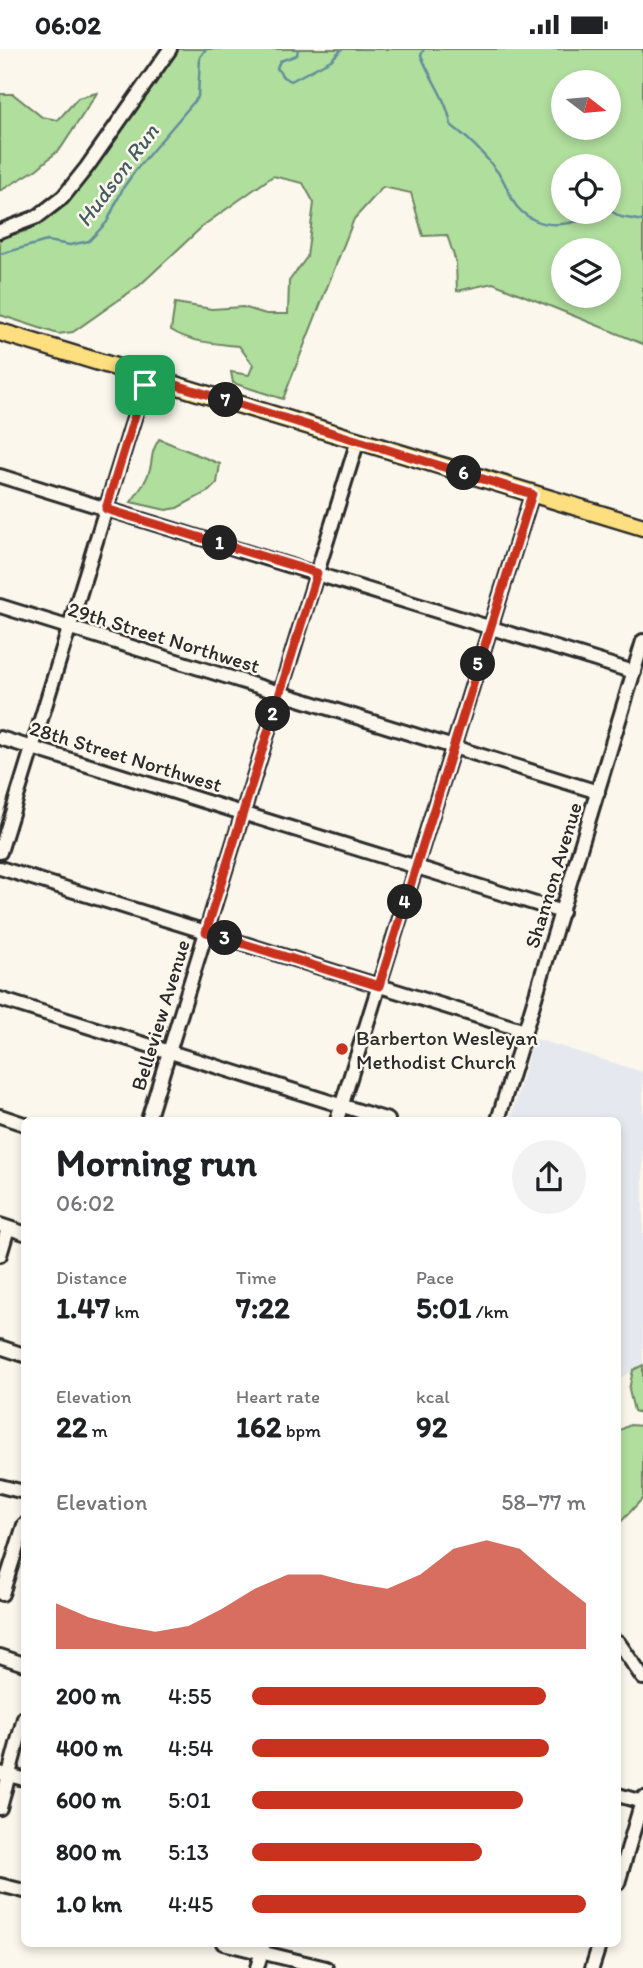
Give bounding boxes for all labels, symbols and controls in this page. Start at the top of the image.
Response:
text: 06:02 [35,9,101,41]
north arrow [551,70,621,140]
map controls [551,70,621,308]
water label: Hudson Run [69,118,165,232]
button: locate [551,154,621,224]
button: layers [551,238,621,308]
pin [115,355,175,415]
icon: arrive [126,366,164,404]
pin: 7 [208,383,244,417]
text: 7 [221,388,230,411]
pin: 6 [447,455,482,491]
text: 6 [458,461,469,484]
pin: 1 [202,525,238,561]
text: 1 [215,531,224,554]
street label: 29th Street Northwest [65,596,263,678]
pin: 5 [461,647,496,681]
text: 5 [473,652,482,675]
pin: 2 [256,697,290,731]
text: 2 [268,702,278,725]
street label: 28th Street Northwest [27,715,225,797]
street label: Shannon Avenue [519,799,587,951]
pin: 4 [388,885,422,919]
text: 4 [399,890,410,913]
pin: 3 [208,921,243,955]
text: 3 [219,926,230,949]
street label: Belleview Avenue [125,937,195,1093]
place label: Barberton Wesleyan Methodist Church [356,1025,538,1074]
marker: Barberton Wesleyan Methodist Church [334,1041,350,1057]
text: Morning run [56,1140,257,1186]
button: share [512,1140,586,1214]
text: 06:02 [56,1189,114,1217]
text: Distance [56,1266,127,1289]
text: Time [236,1266,277,1289]
text: Pace [416,1266,454,1289]
text: 1.47 [56,1289,110,1326]
text: 7:22 [236,1289,290,1326]
text: 5:01 [416,1289,472,1326]
text: km [110,1300,140,1323]
text: /km [472,1300,509,1323]
text: Elevation [56,1385,132,1408]
text: Heart rate [236,1385,320,1408]
text: kcal [416,1385,450,1408]
text: 22 [56,1408,88,1445]
text: 162 [236,1408,282,1445]
text: 92 [416,1408,447,1445]
text: m [88,1419,108,1442]
text: bpm [282,1419,321,1442]
text: Elevation [56,1488,147,1516]
text: 58–77 m [501,1488,586,1516]
text: 200 m [56,1682,121,1710]
text: 4:55 [168,1682,212,1710]
text: 400 m [56,1734,123,1762]
text: 4:54 [168,1734,213,1762]
text: 600 m [56,1786,121,1814]
text: 5:01 [168,1786,211,1814]
text: 800 m [56,1838,121,1866]
text: 5:13 [168,1838,209,1866]
text: 1.0 km [56,1890,122,1918]
text: 4:45 [168,1890,213,1918]

